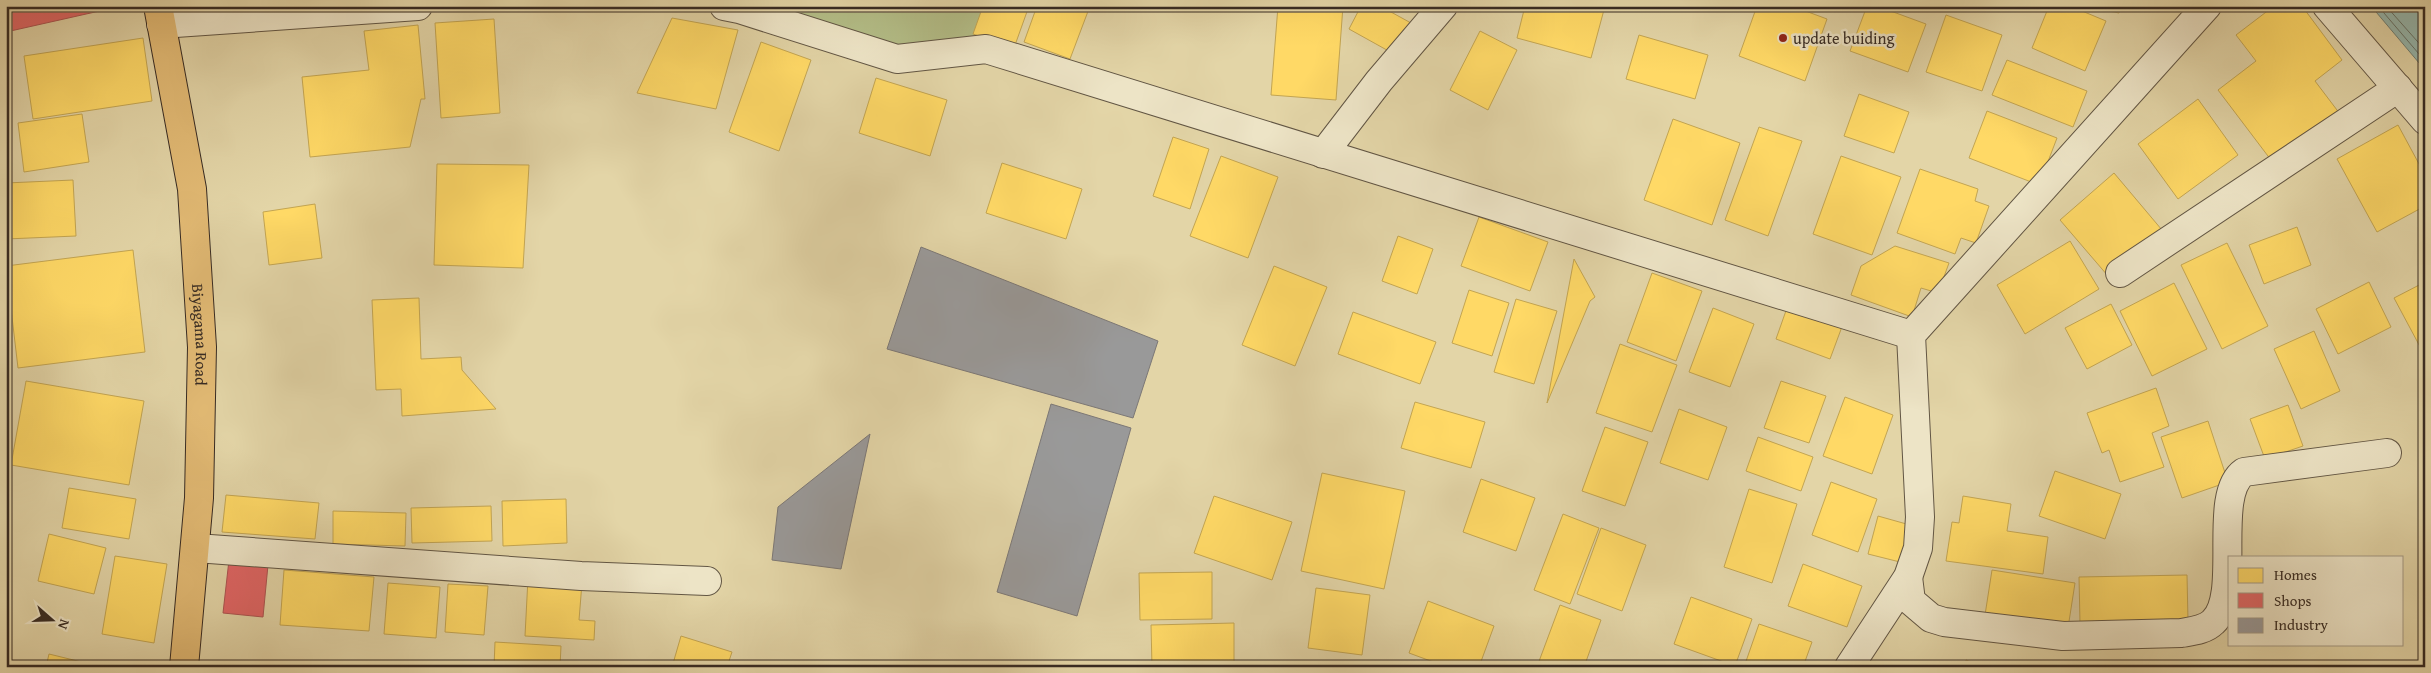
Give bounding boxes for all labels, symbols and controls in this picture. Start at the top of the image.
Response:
place label: update buiding [1793,26,1895,50]
marker: update buiding [1777,32,1789,44]
street label: Biyagama Road [186,283,214,386]
legend [2228,556,2404,646]
text: Homes [2274,564,2317,585]
text: Shops [2274,590,2311,611]
north arrow [28,596,78,646]
text: Industry [2274,614,2329,635]
text: N [53,617,75,633]

